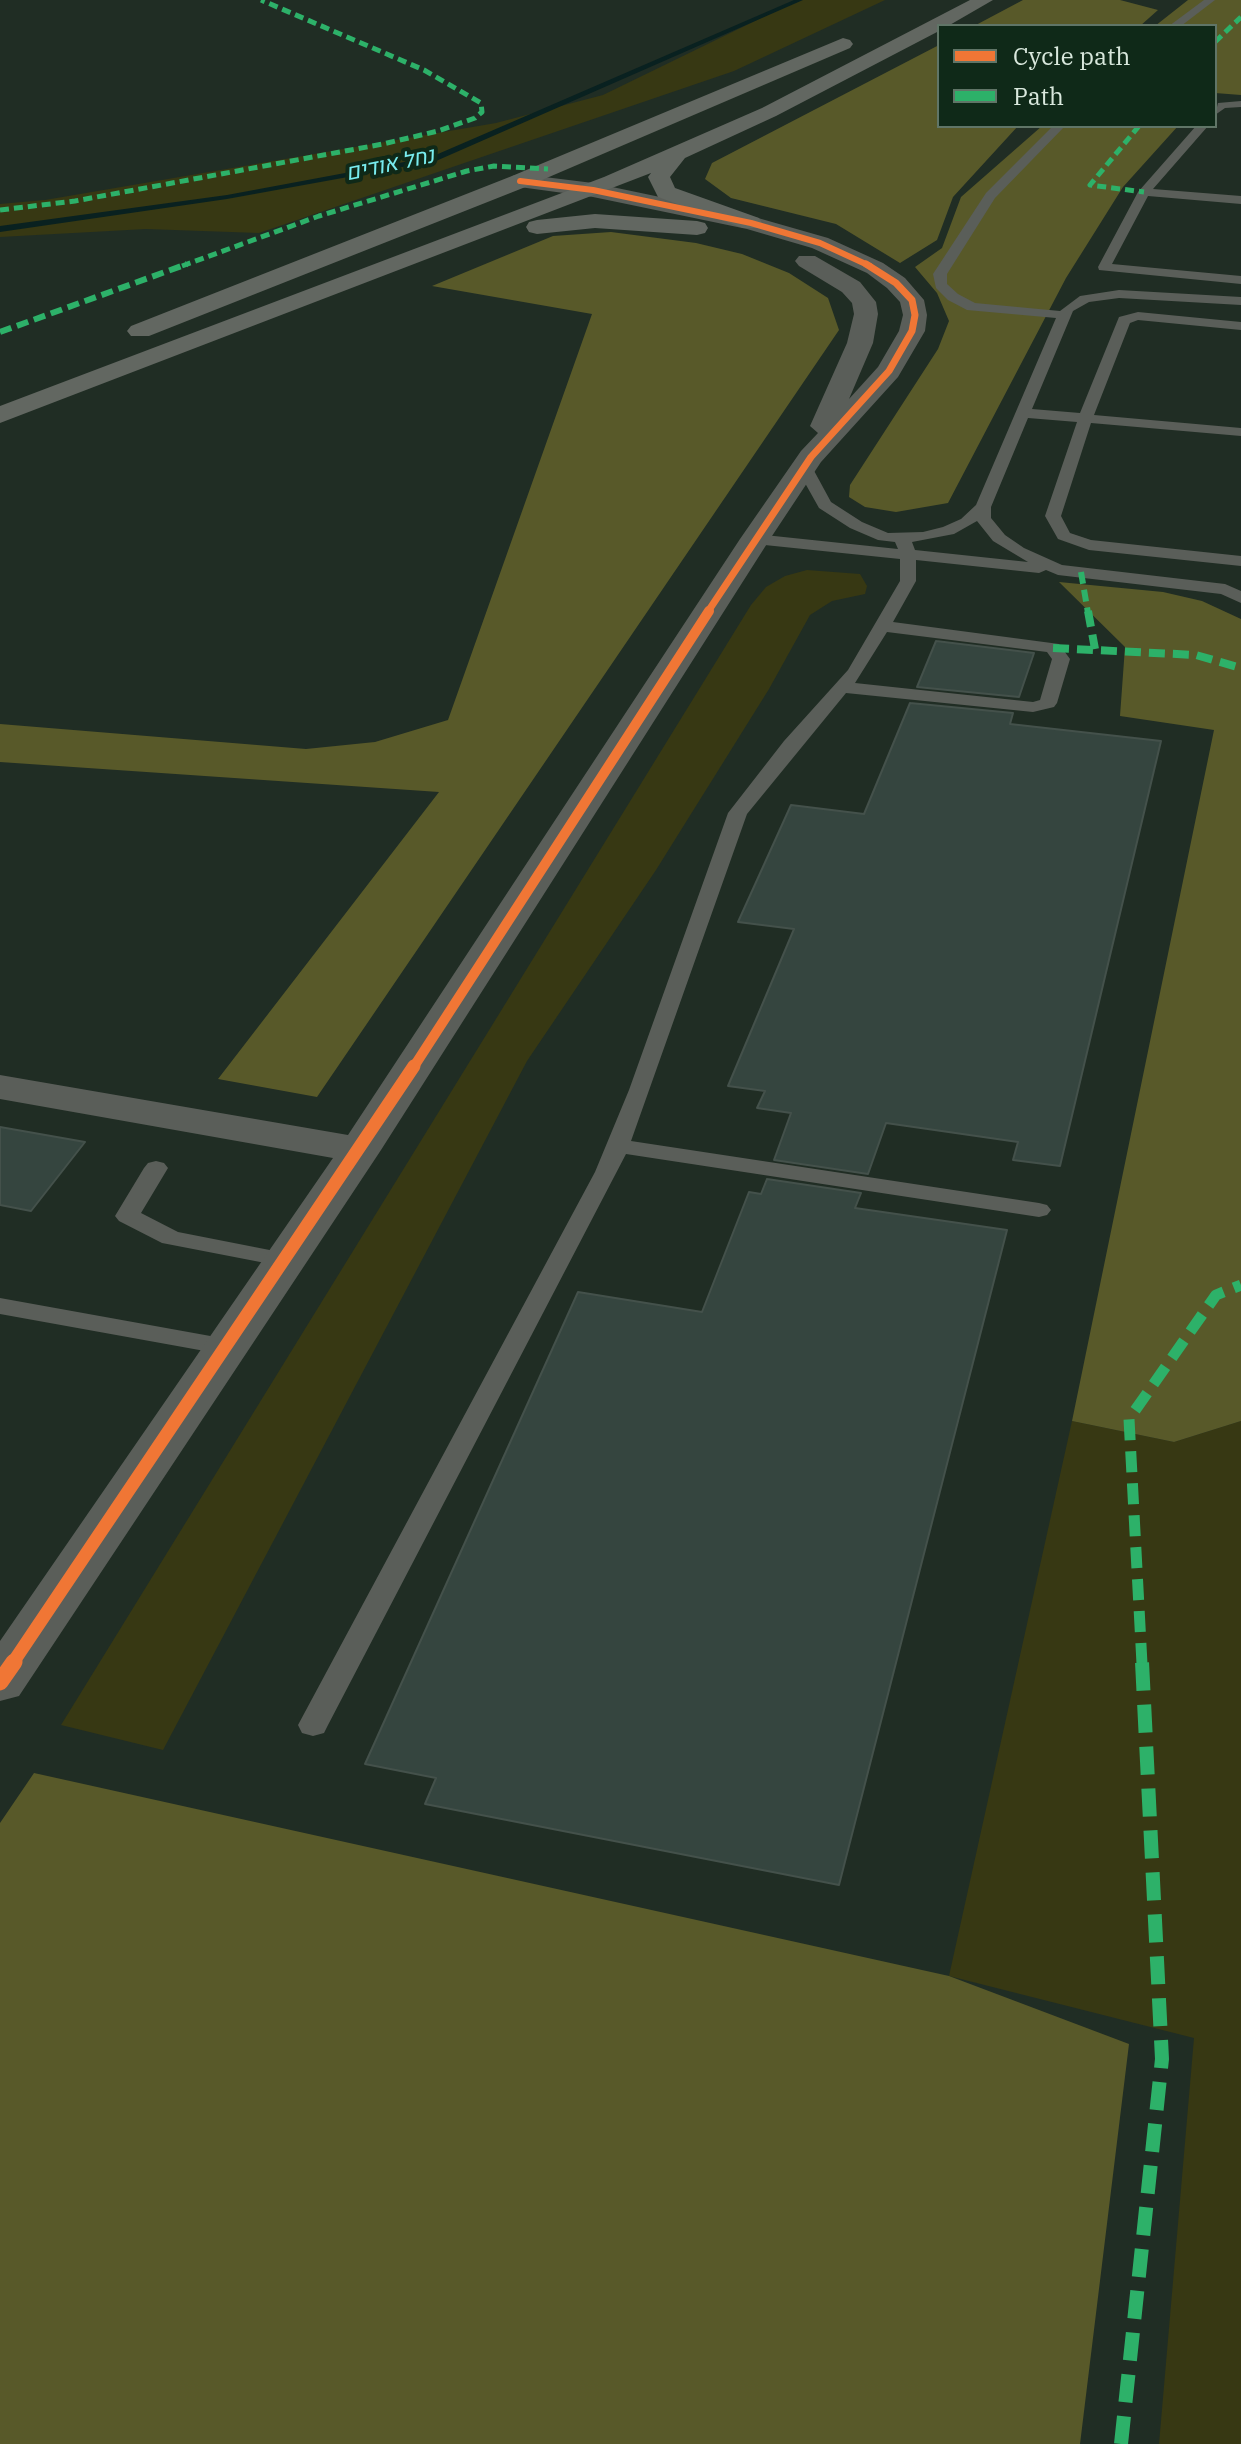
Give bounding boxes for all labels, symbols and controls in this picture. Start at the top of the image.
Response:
legend [937,24,1217,128]
text: Cycle path [1013,40,1130,72]
text: Path [1013,80,1064,112]
water label: נחל אודים [343,143,437,187]

